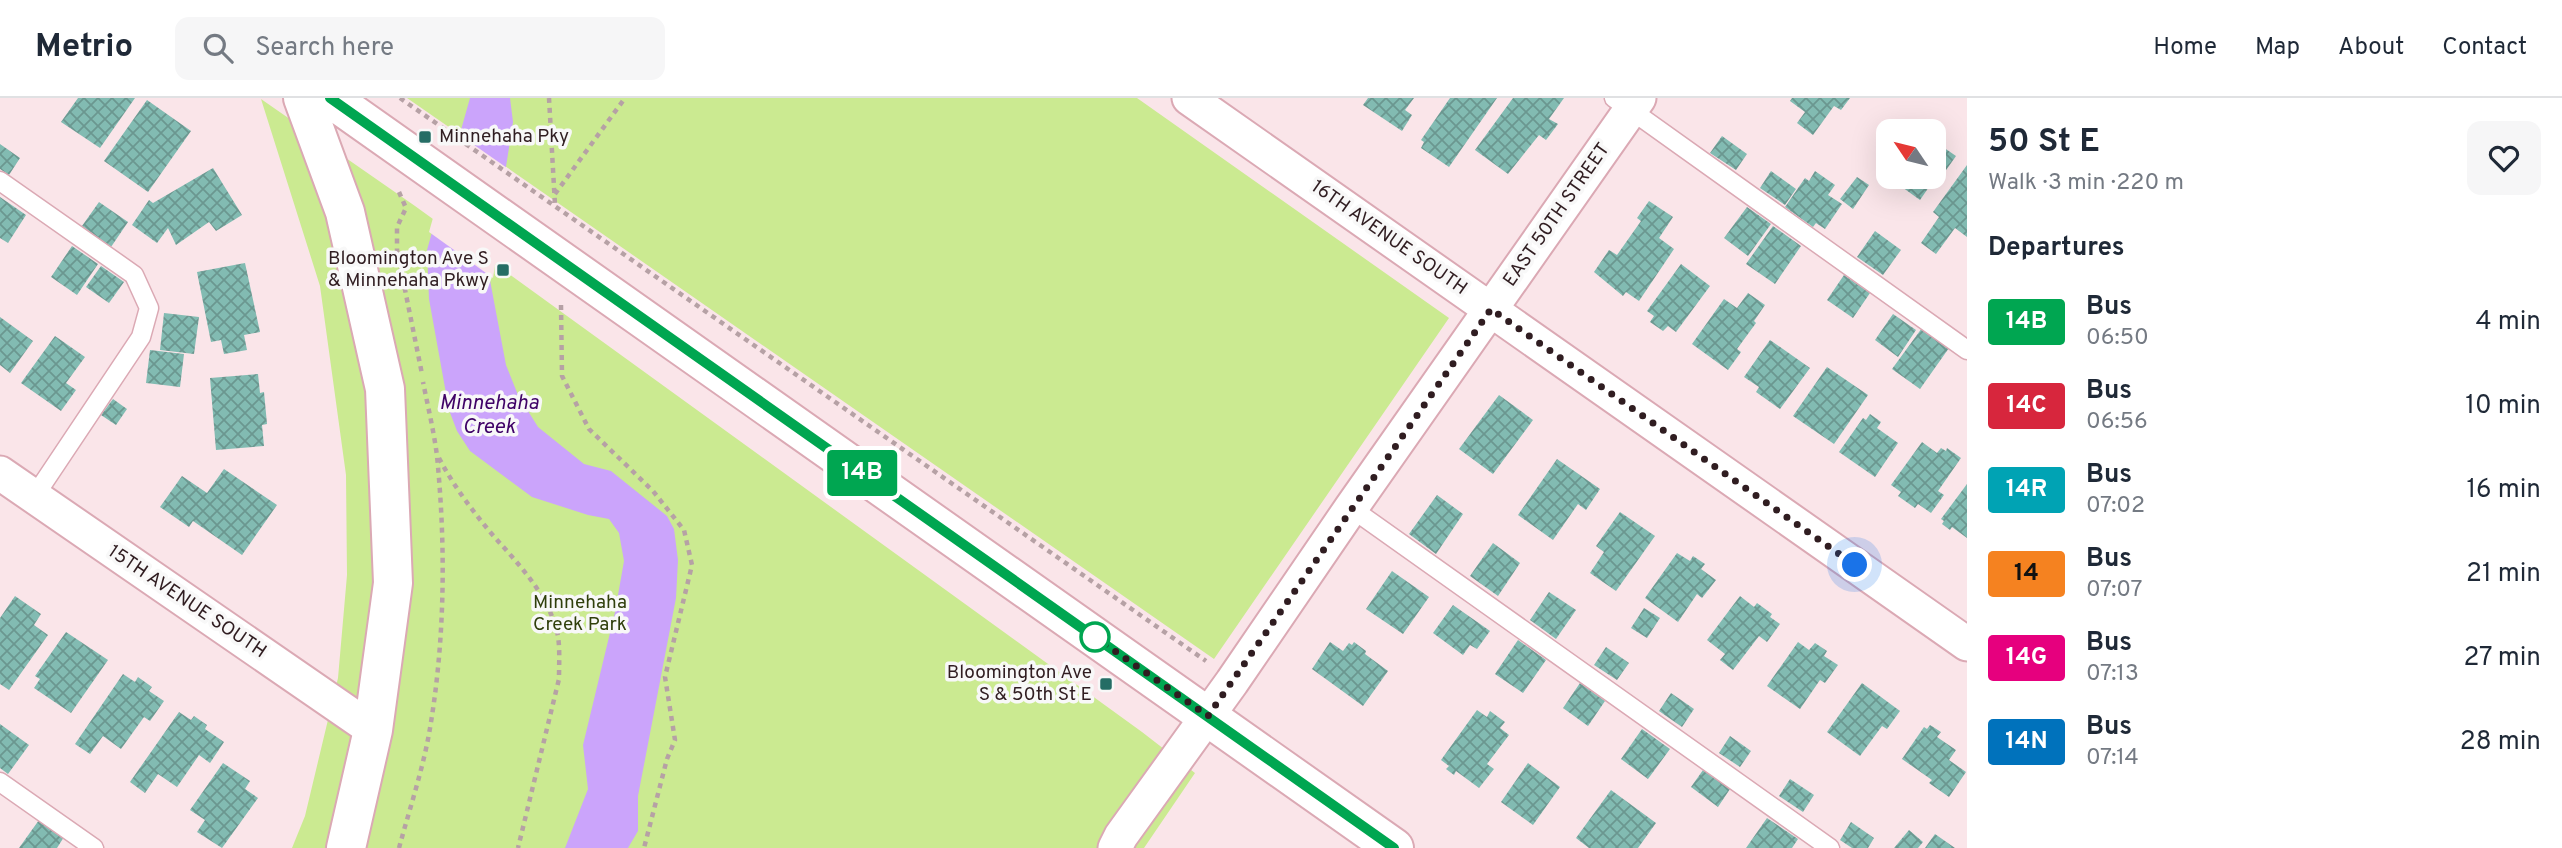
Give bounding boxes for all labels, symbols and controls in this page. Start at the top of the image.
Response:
search box [175,17,665,80]
text: Metrio [35,27,133,69]
icon: search [199,29,237,67]
text: Search here [255,32,394,65]
text: Home [2153,33,2217,63]
text: Map [2255,33,2300,63]
text: About [2338,33,2404,63]
text: Contact [2442,33,2527,63]
north arrow [1876,119,1946,189]
map controls [1876,119,1946,189]
button: heart [2467,121,2541,195]
text: 50 St E [1988,122,2100,164]
place label: Minnehaha Pky [439,125,569,149]
marker: Minnehaha Pky [417,129,433,145]
street label: EAST 50TH STREET [1498,138,1616,292]
text: Walk · 3 min · 220 m [1988,169,2184,198]
street label: 16TH AVENUE SOUTH [1306,175,1472,301]
text: Departures [1988,232,2125,265]
place label: Bloomington Ave S & Minnehaha Pkwy [328,247,489,293]
marker: Bloomington Ave S & Minnehaha Pkwy [495,262,511,278]
text: Bus [2086,291,2132,324]
text: 4 min [2475,306,2541,339]
text: 14B [2006,307,2047,337]
text: 06:50 [2086,324,2149,353]
text: Bus [2086,375,2132,408]
water label: Minnehaha Creek [439,390,539,441]
text: 10 min [2465,390,2541,423]
text: 14C [2006,391,2047,421]
text: 06:56 [2086,408,2148,437]
line badge: 14B [822,450,902,496]
text: 14B [841,458,883,488]
text: Bus [2086,459,2132,492]
text: 16 min [2466,474,2541,507]
text: 14R [2006,475,2047,505]
text: 07:02 [2086,492,2145,521]
street label: 15TH AVENUE SOUTH [103,540,271,664]
text: Bus [2086,543,2132,576]
your location [1837,547,1872,582]
text: 21 min [2466,558,2541,591]
text: 14 [2014,559,2039,589]
text: 07:07 [2086,576,2142,605]
park label: Minnehaha Creek Park [533,591,627,637]
unlabelled marker [1080,622,1110,652]
text: Bus [2086,627,2132,660]
text: 27 min [2463,642,2541,675]
text: 14G [2006,643,2047,673]
text: 07:13 [2086,660,2139,689]
place label: Bloomington Ave S & 50th St E [947,661,1092,707]
marker: Bloomington Ave S & 50th St E [1098,676,1114,692]
text: Bus [2086,711,2132,744]
text: 28 min [2460,726,2541,759]
text: 14N [2005,727,2048,757]
text: 07:14 [2086,744,2139,773]

